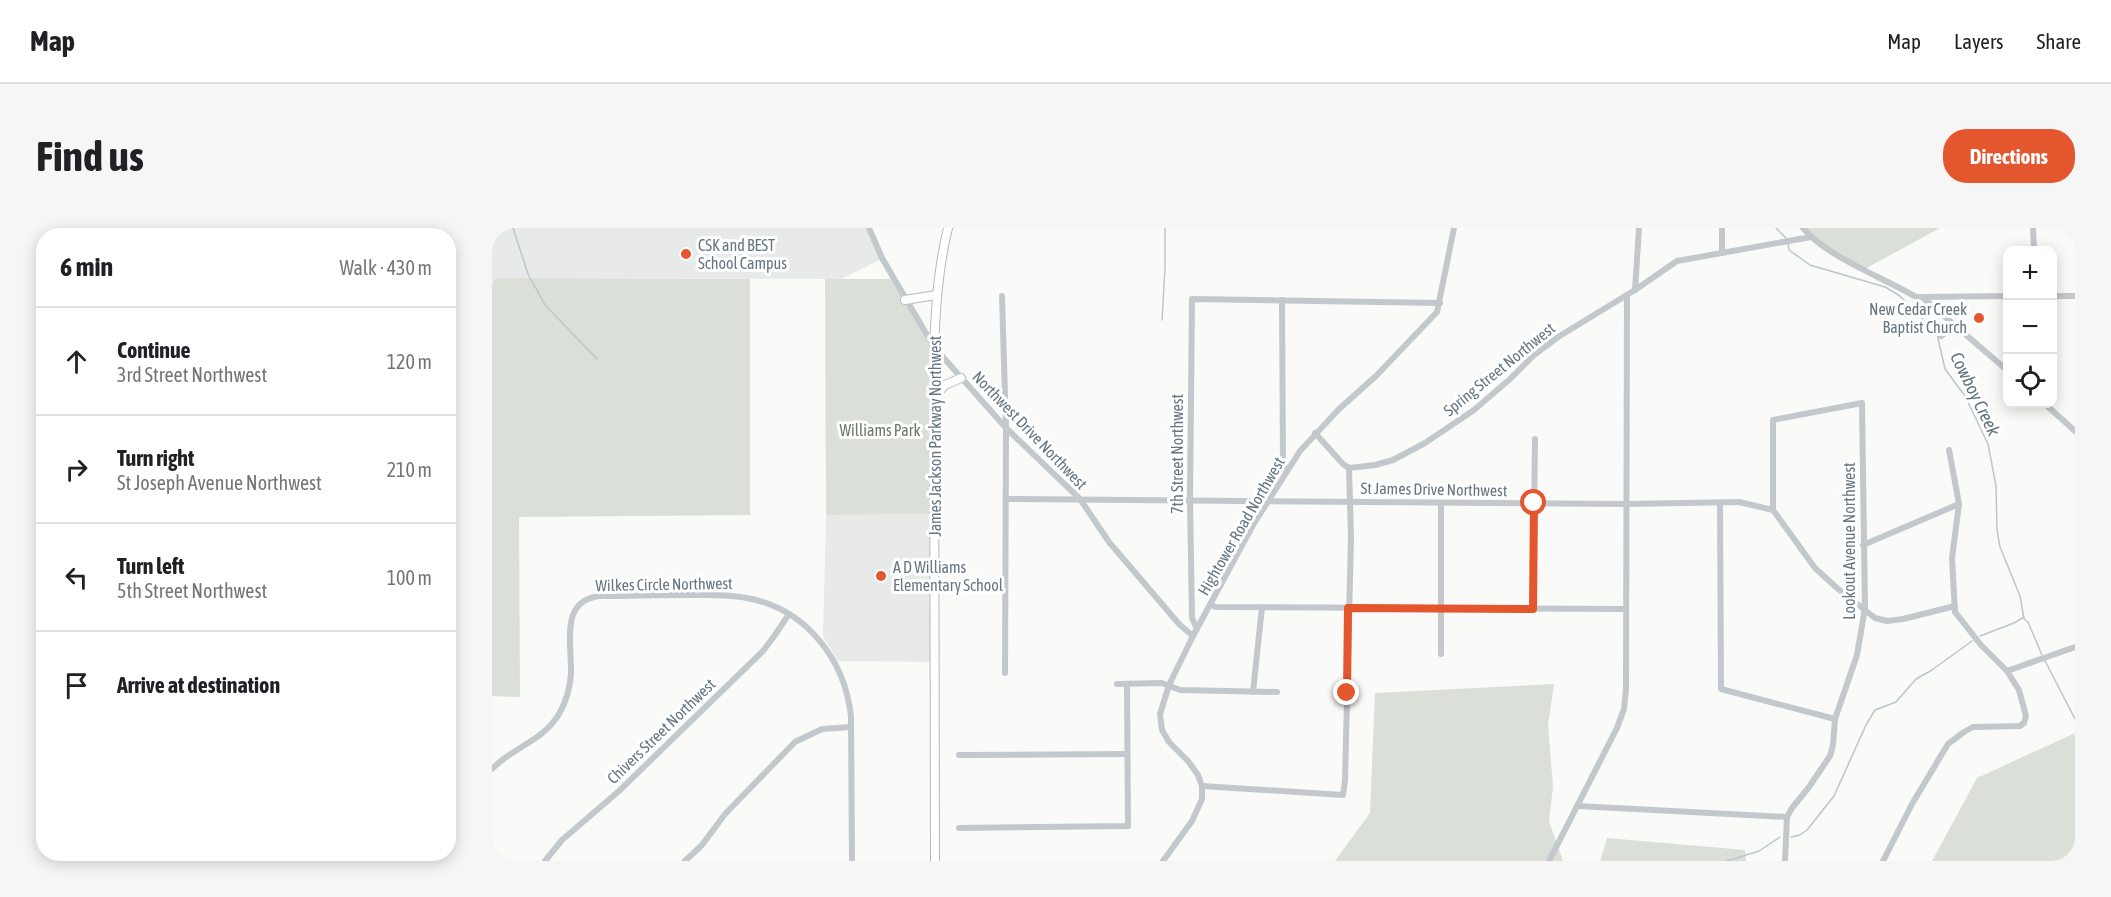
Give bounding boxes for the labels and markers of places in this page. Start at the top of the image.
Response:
place label: CSK and BEST School Campus [698,236,787,273]
marker: CSK and BEST School Campus [679,247,693,261]
place label: New Cedar Creek Baptist Church [1869,300,1967,337]
marker: New Cedar Creek Baptist Church [1972,311,1986,325]
place label: A D Williams Elementary School [893,558,1004,595]
marker: A D Williams Elementary School [874,569,888,583]

